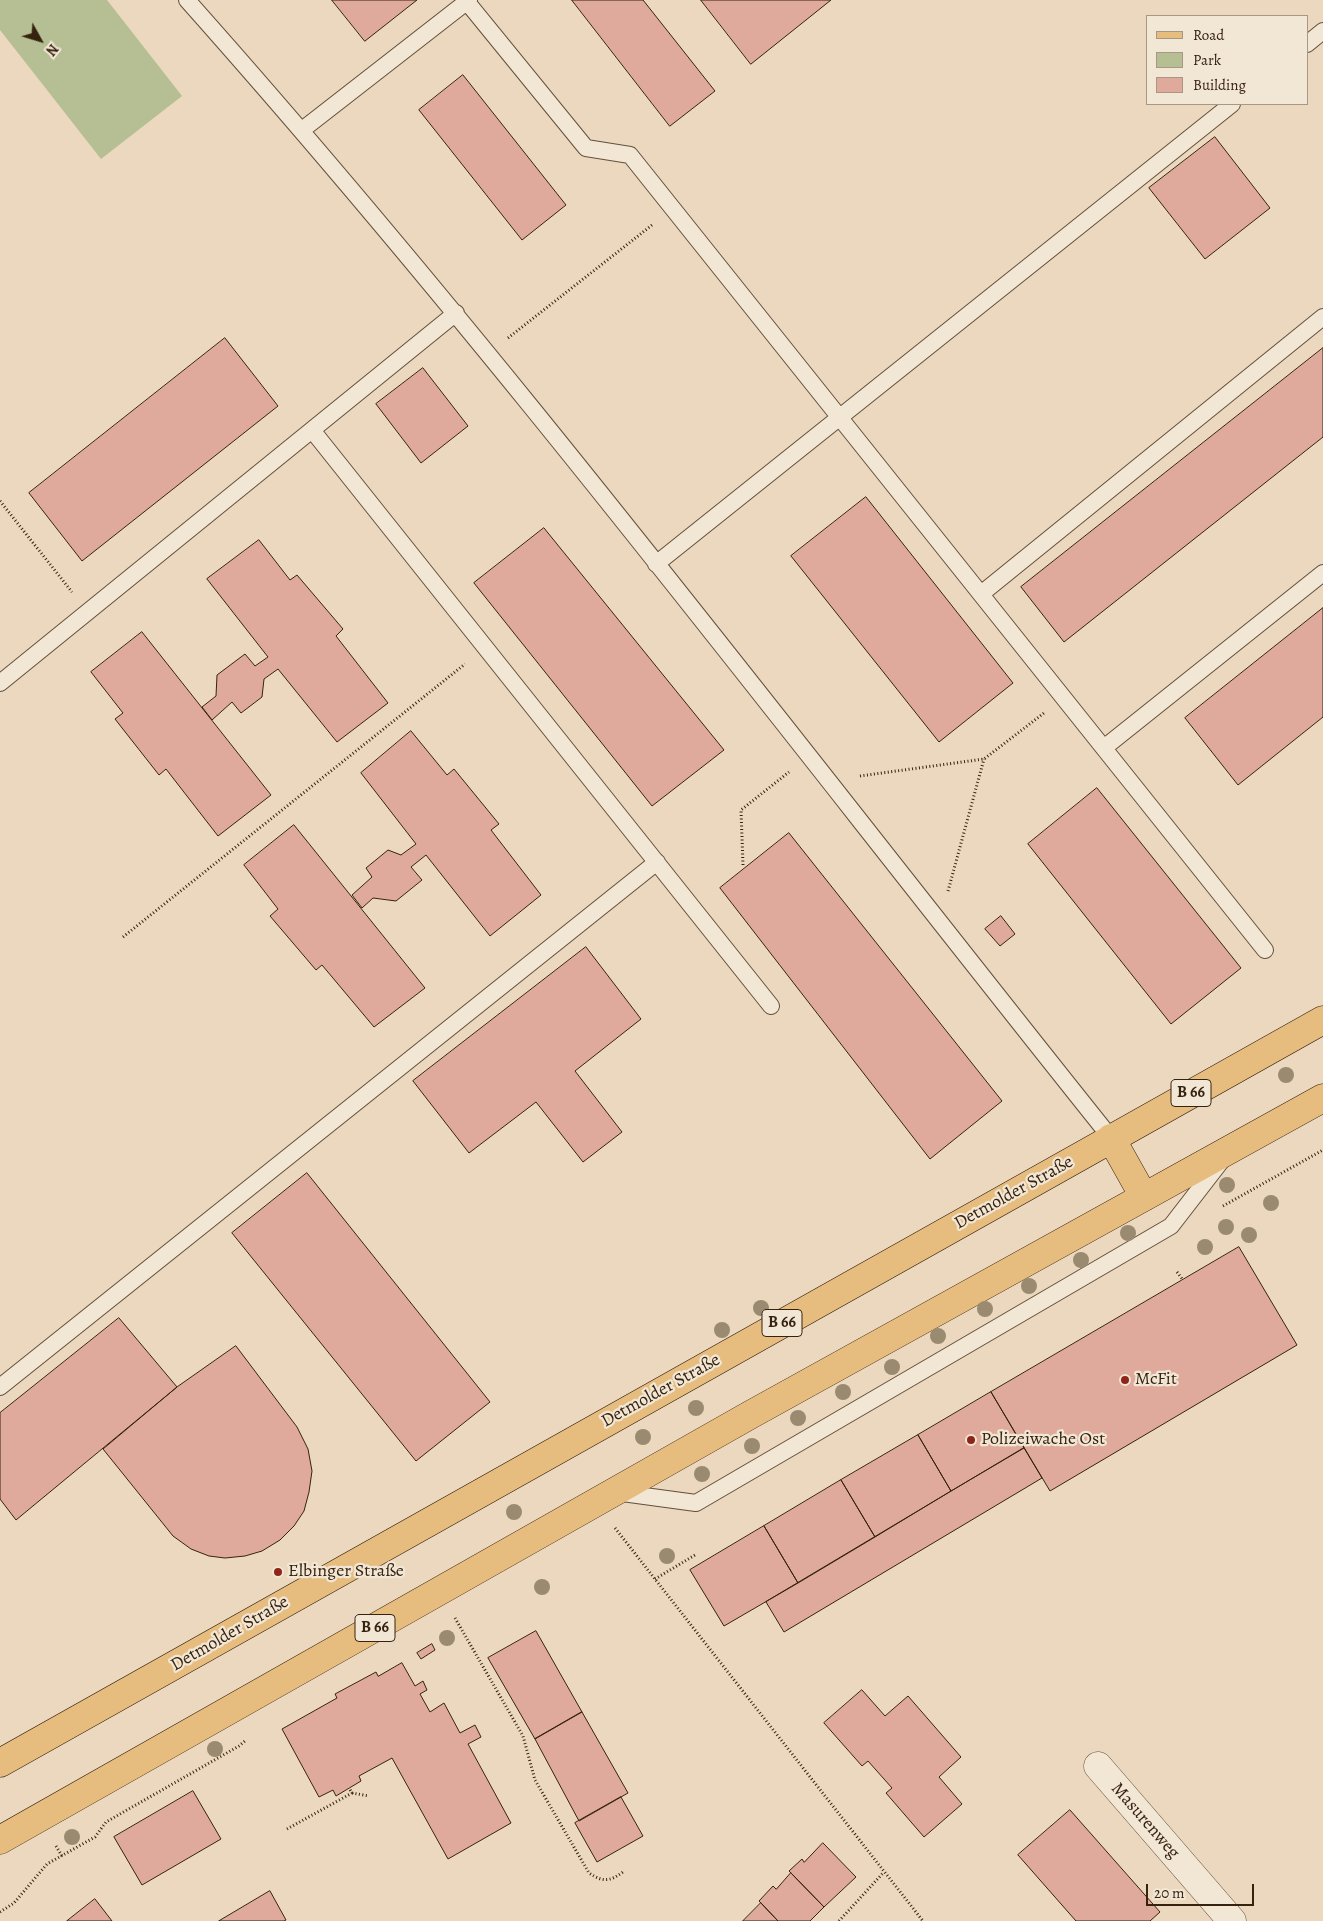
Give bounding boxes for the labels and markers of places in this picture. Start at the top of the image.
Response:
place label: McFit [1135,1369,1177,1391]
marker: McFit [1119,1374,1131,1386]
place label: Polizeiwache Ost [981,1429,1105,1451]
marker: Polizeiwache Ost [965,1434,977,1446]
place label: Elbinger Straße [288,1561,404,1583]
marker: Elbinger Straße [272,1566,284,1578]

